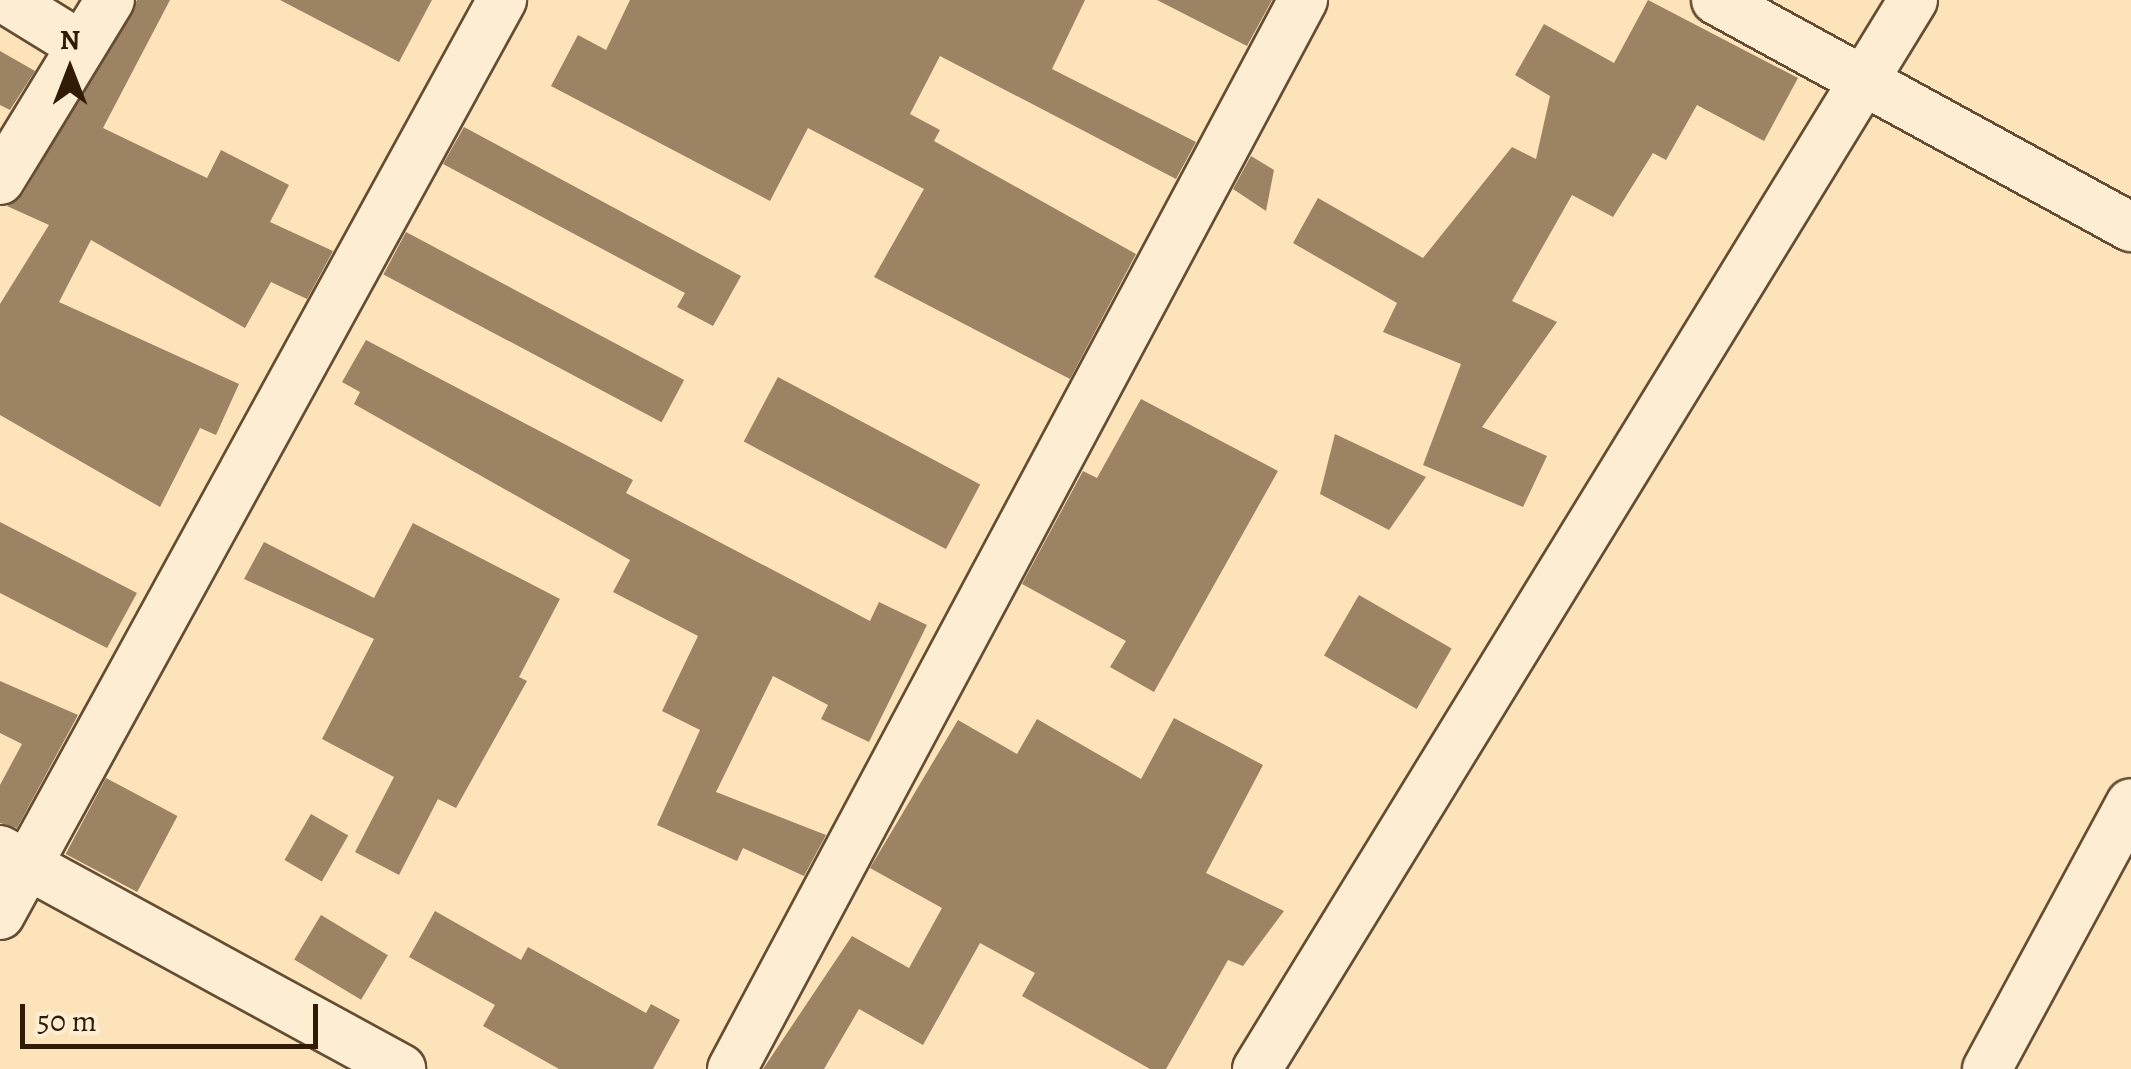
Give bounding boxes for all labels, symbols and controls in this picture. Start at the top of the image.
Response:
north arrow [20,20,120,120]
text: N [60,21,80,59]
scale bar [25,984,322,1046]
text: 50 m [37,1001,97,1041]

